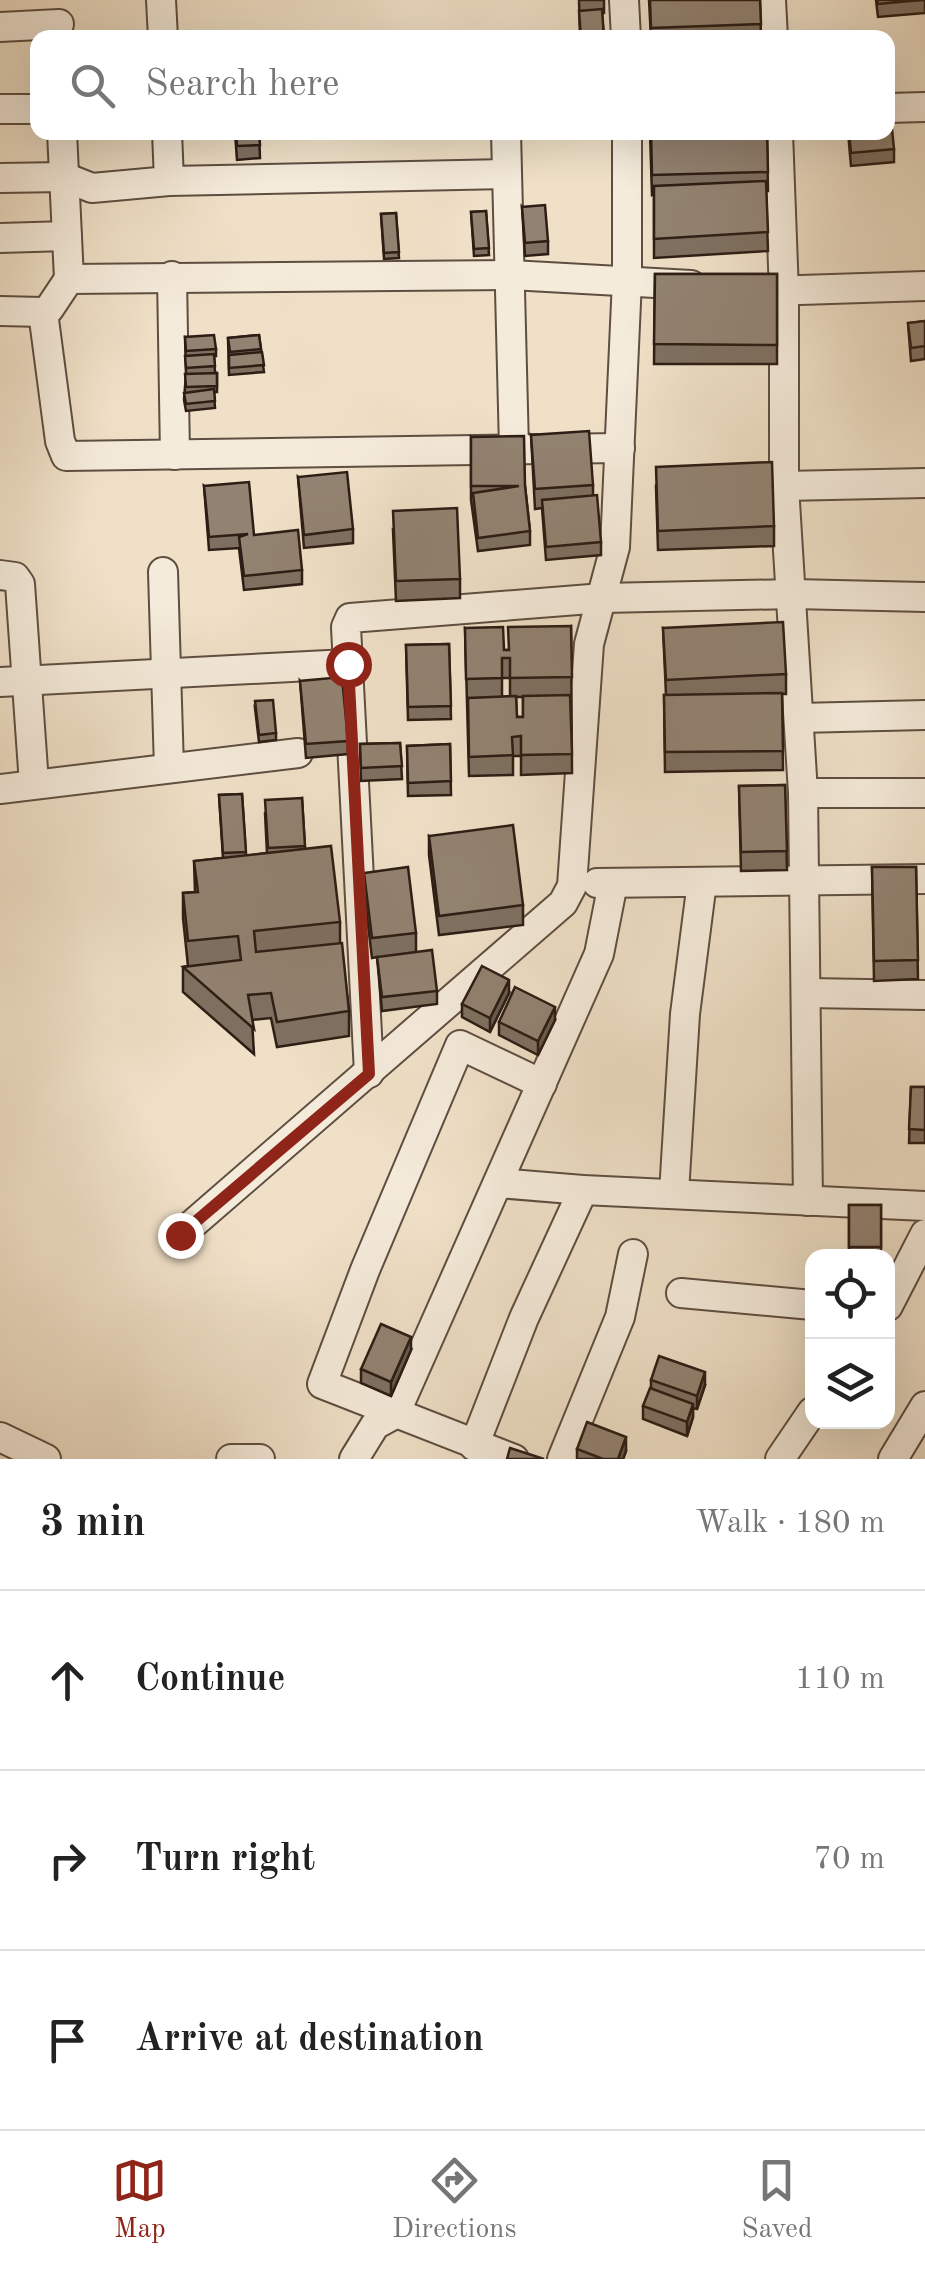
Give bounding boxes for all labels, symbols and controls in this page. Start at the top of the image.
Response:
search box [30,30,895,140]
icon: search [65,58,120,113]
text: Search here [145,66,340,104]
route start [326,642,372,688]
route end [158,1213,204,1259]
map controls [805,1249,895,1429]
button: locate [805,1249,895,1339]
button: layers [805,1339,895,1429]
text: 3 min [40,1503,146,1545]
text: Walk · 180 m [695,1508,885,1540]
icon: ahead [40,1653,95,1708]
text: Continue [135,1661,285,1699]
text: 110 m [795,1664,885,1696]
icon: right [40,1833,95,1888]
text: Turn right [135,1841,315,1879]
text: 70 m [814,1844,885,1876]
icon: arrive [40,2013,95,2068]
text: Arrive at destination [135,2021,484,2059]
tab: Map [112,2153,167,2248]
tab: Directions [392,2153,517,2248]
tab: Saved [741,2153,813,2248]

